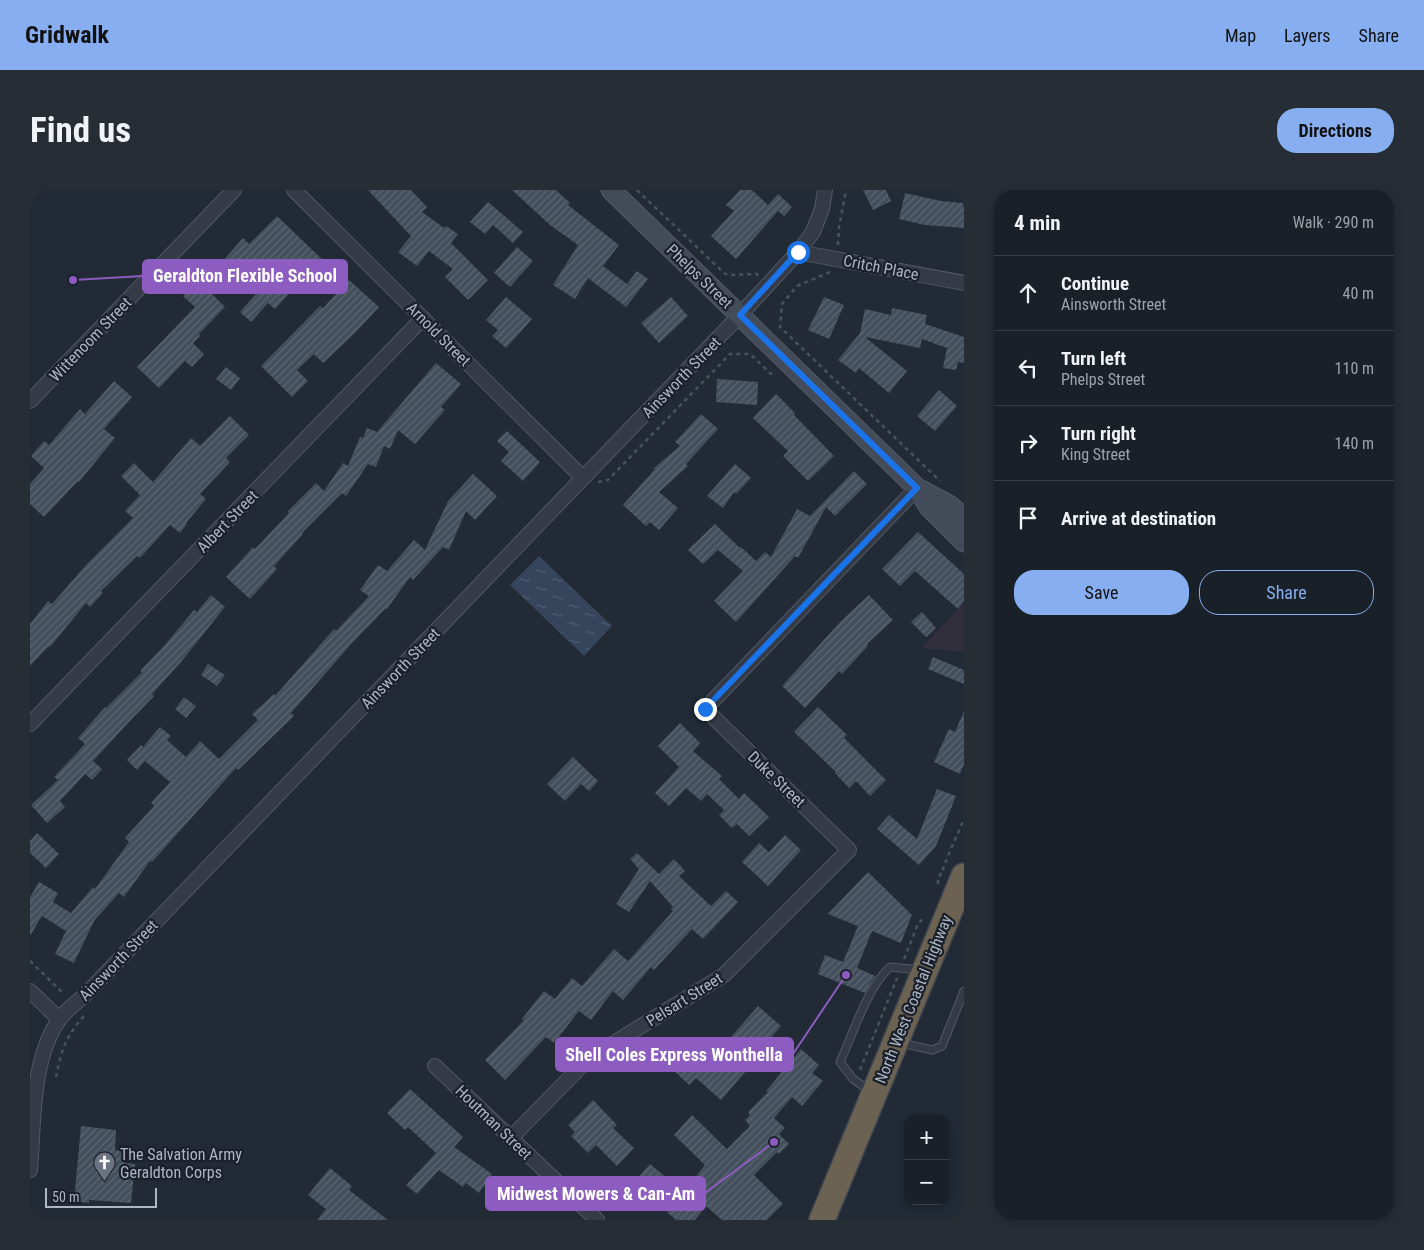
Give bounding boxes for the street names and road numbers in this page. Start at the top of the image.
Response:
street label: Phelps Street [663,240,737,313]
street label: Critch Place [842,251,920,284]
street label: Wittenoom Street [45,293,136,385]
street label: Arnold Street [403,298,475,370]
street label: Ainsworth Street [638,333,725,422]
street label: Albert Street [193,486,262,557]
street label: Ainsworth Street [357,624,444,713]
street label: Duke Street [744,747,810,812]
street label: North West Coastal Highway [871,912,956,1086]
street label: Ainsworth Street [75,916,162,1005]
street label: Pelsart Street [643,968,726,1030]
street label: Houtman Street [451,1081,536,1164]

